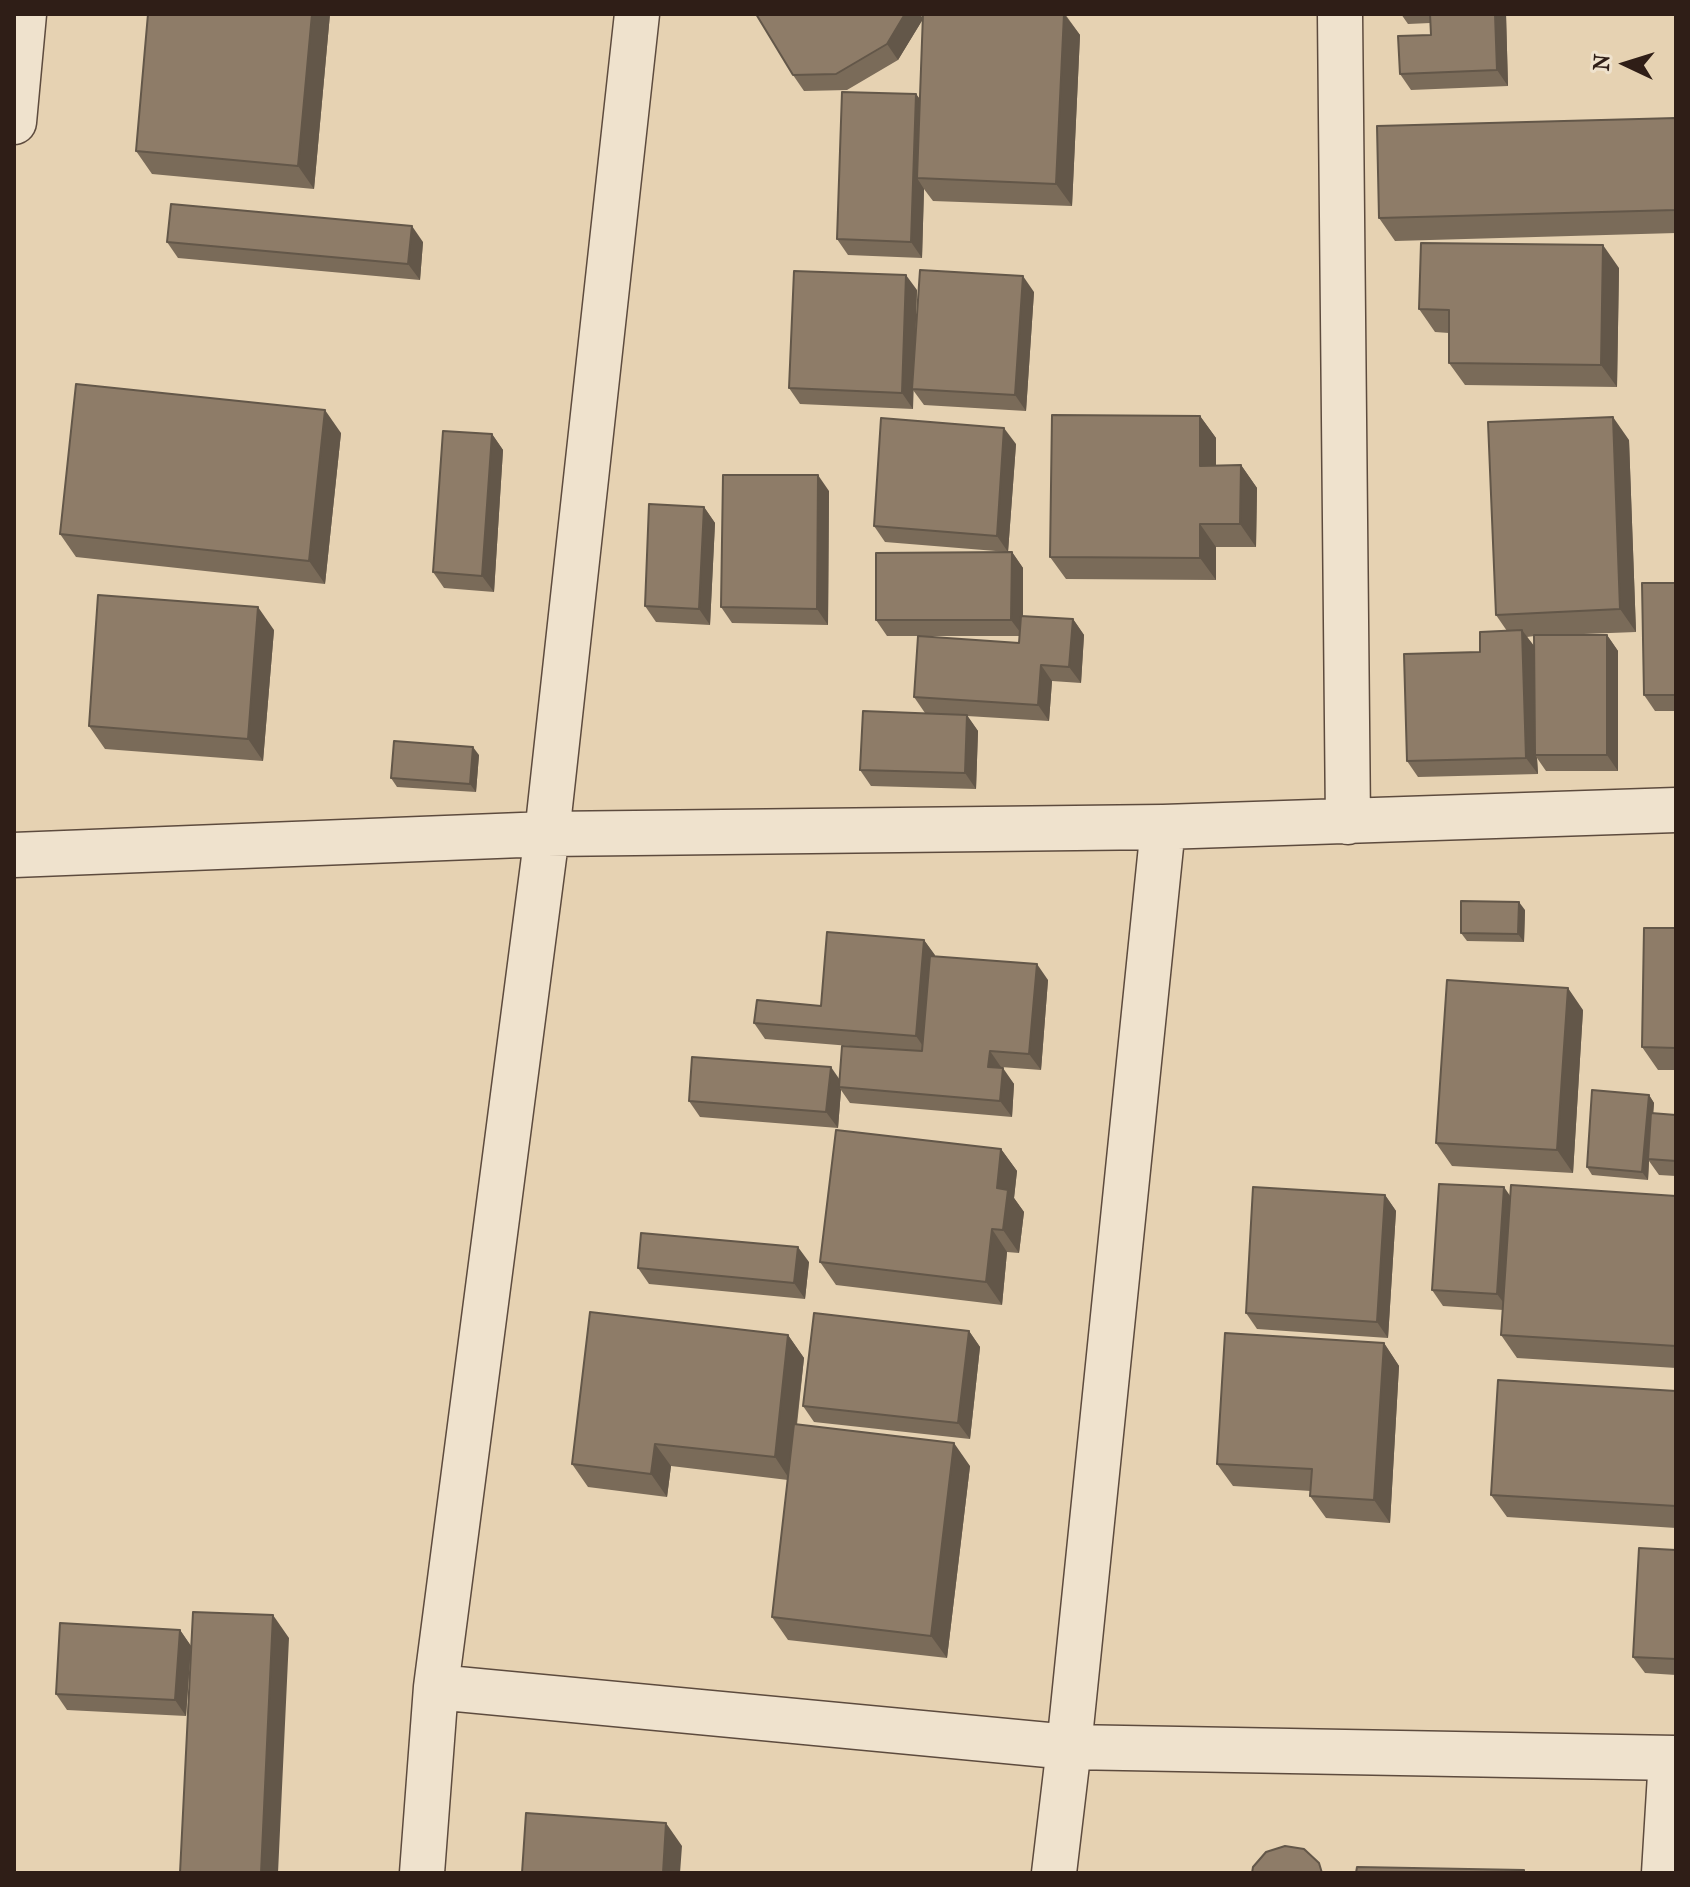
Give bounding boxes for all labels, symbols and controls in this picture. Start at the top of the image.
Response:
north arrow [1586,24,1666,104]
text: N [1589,53,1616,72]

